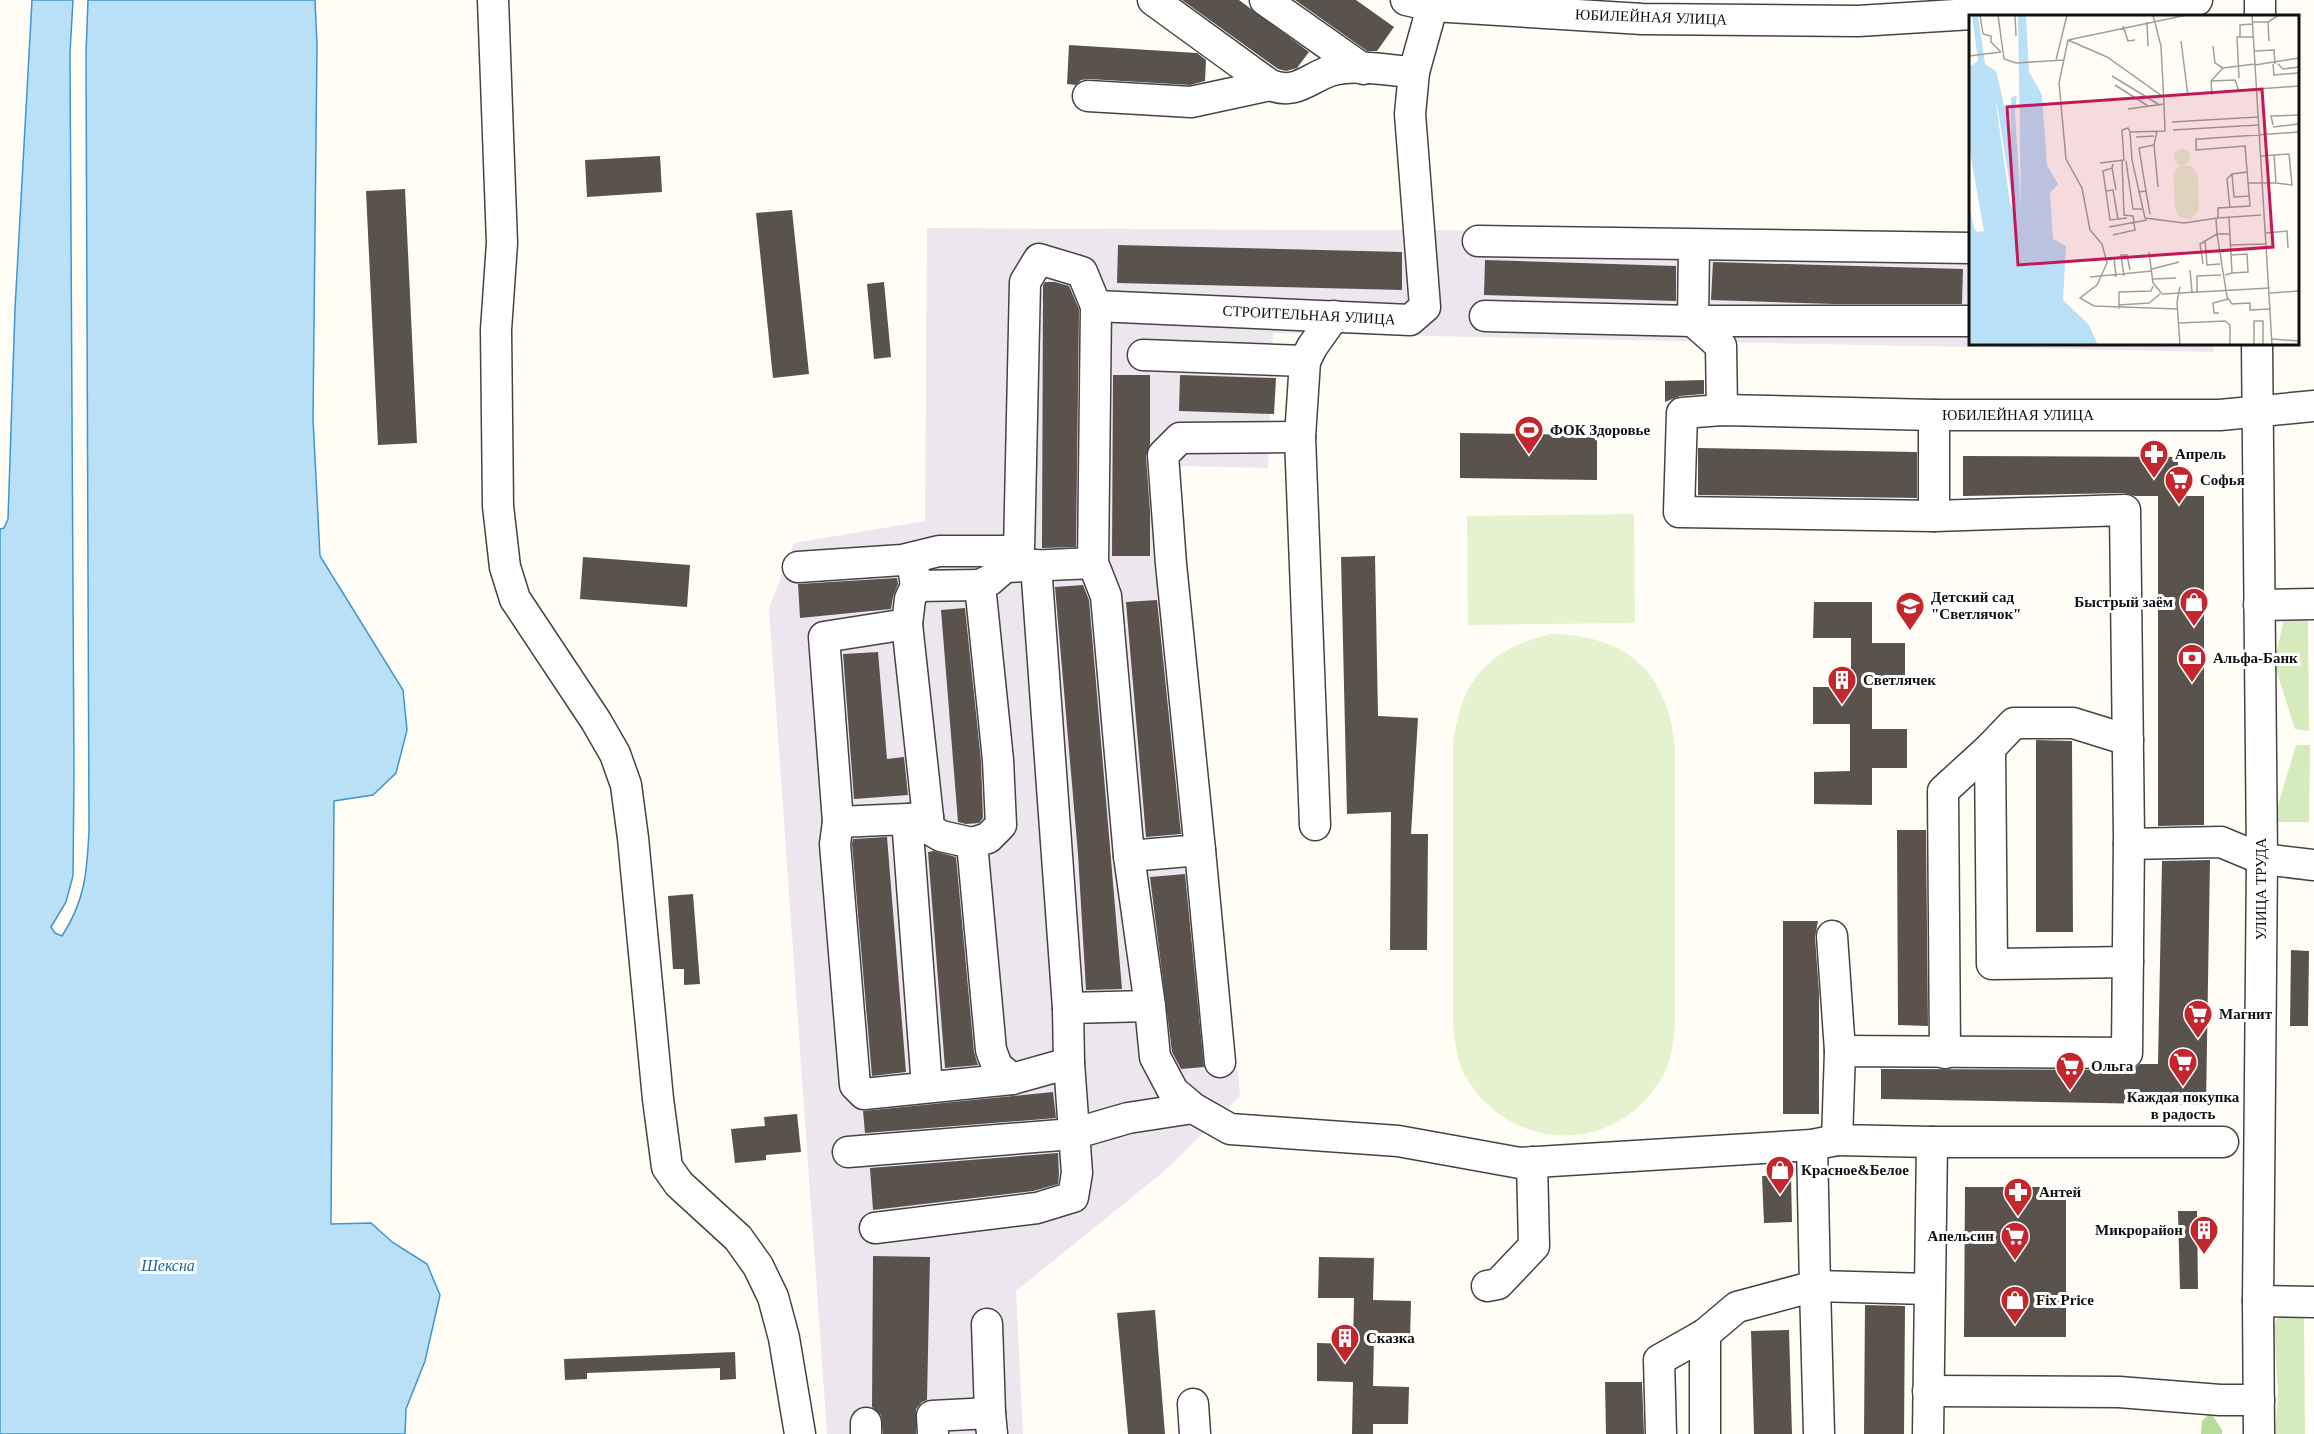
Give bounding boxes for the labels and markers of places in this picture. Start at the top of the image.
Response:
sports icon: ФОК Здоровье [1513,414,1545,456]
place label: ФОК Здоровье [1550,422,1650,438]
pharmacy icon: Апрель [2138,438,2170,480]
place label: Апрель [2175,446,2226,462]
supermarket icon: Софья [2163,464,2195,506]
place label: Софья [2200,472,2245,488]
shop icon: Быстрый заём [2178,586,2210,628]
place label: Детский сад "Светлячок" [1931,589,2021,622]
school or university icon: Детский сад "Светлячок" [1894,590,1926,632]
place label: Быстрый заём [2074,594,2173,610]
bank icon: Альфа-Банк [2176,642,2208,684]
place label: Альфа-Банк [2213,650,2298,666]
building icon: Светлячек [1826,664,1858,706]
place label: Светлячек [1863,672,1936,688]
supermarket icon: Магнит [2182,998,2214,1040]
place label: Магнит [2219,1006,2273,1022]
supermarket icon: Каждая покупка в радость [2167,1046,2199,1088]
supermarket icon: Ольга [2054,1050,2086,1092]
place label: Ольга [2091,1058,2134,1074]
place label: Каждая покупка в радость [2127,1089,2240,1122]
shop icon: Красное&Белое [1764,1154,1796,1196]
place label: Красное&Белое [1801,1162,1909,1178]
pharmacy icon: Антей [2002,1176,2034,1218]
place label: Антей [2039,1184,2082,1200]
building icon: Микрорайон [2188,1214,2220,1256]
supermarket icon: Апельсин [1999,1220,2031,1262]
place label: Микрорайон [2095,1222,2183,1238]
place label: Апельсин [1928,1228,1994,1244]
shop icon: Fix Price [1999,1284,2031,1326]
place label: Fix Price [2036,1292,2094,1308]
building icon: Сказка [1329,1322,1361,1364]
place label: Сказка [1366,1330,1415,1346]

